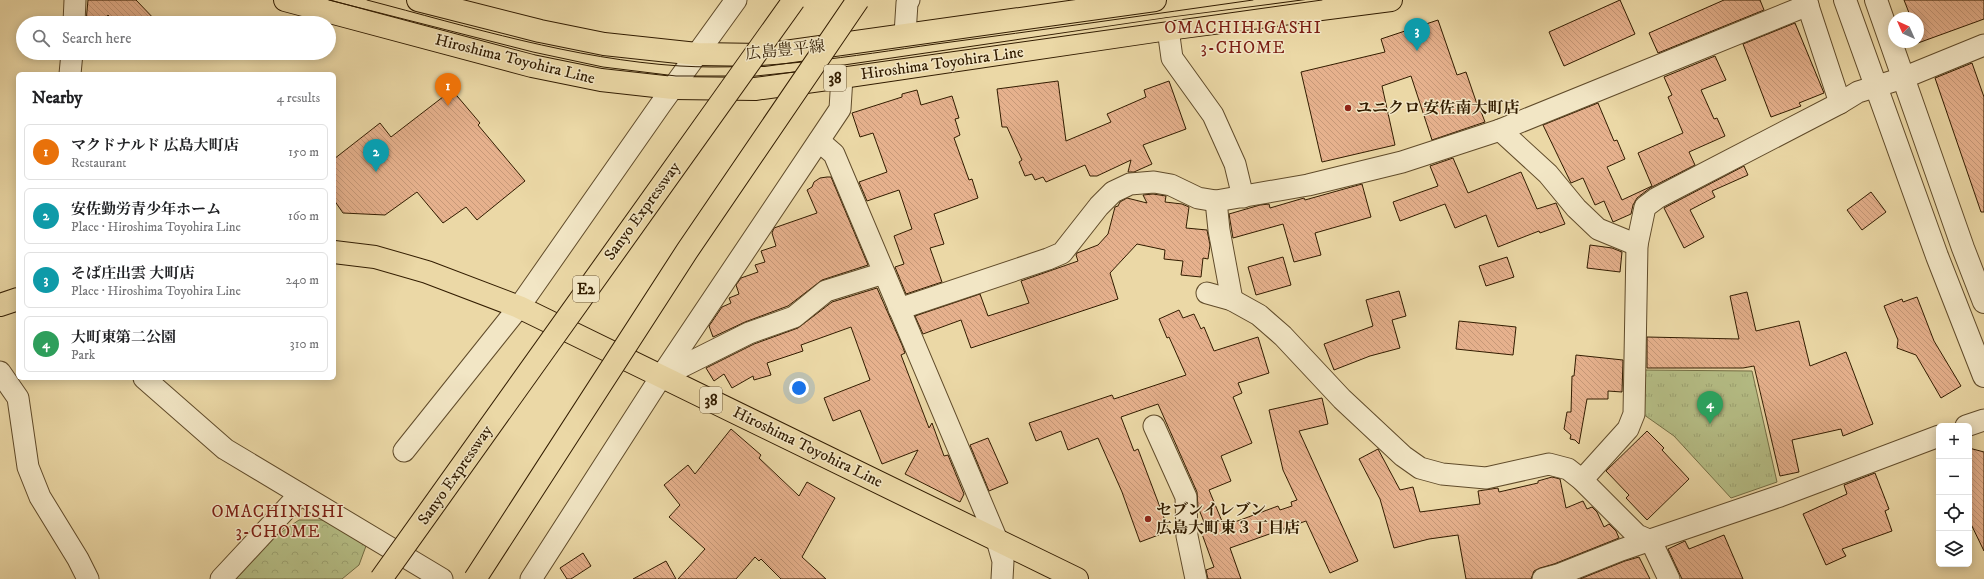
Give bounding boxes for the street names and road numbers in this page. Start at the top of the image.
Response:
street label: Hiroshima Toyohira Line [433,29,597,89]
street label: 広島豊平線 [744,36,826,64]
street label: Hiroshima Toyohira Line [859,42,1025,84]
road number: 38 [824,65,846,91]
street label: Sanyo Expressway [599,157,685,264]
road number: E2 [573,276,599,302]
road number: 38 [700,387,722,413]
street label: Hiroshima Toyohira Line [730,402,886,492]
street label: Sanyo Expressway [413,421,497,529]

